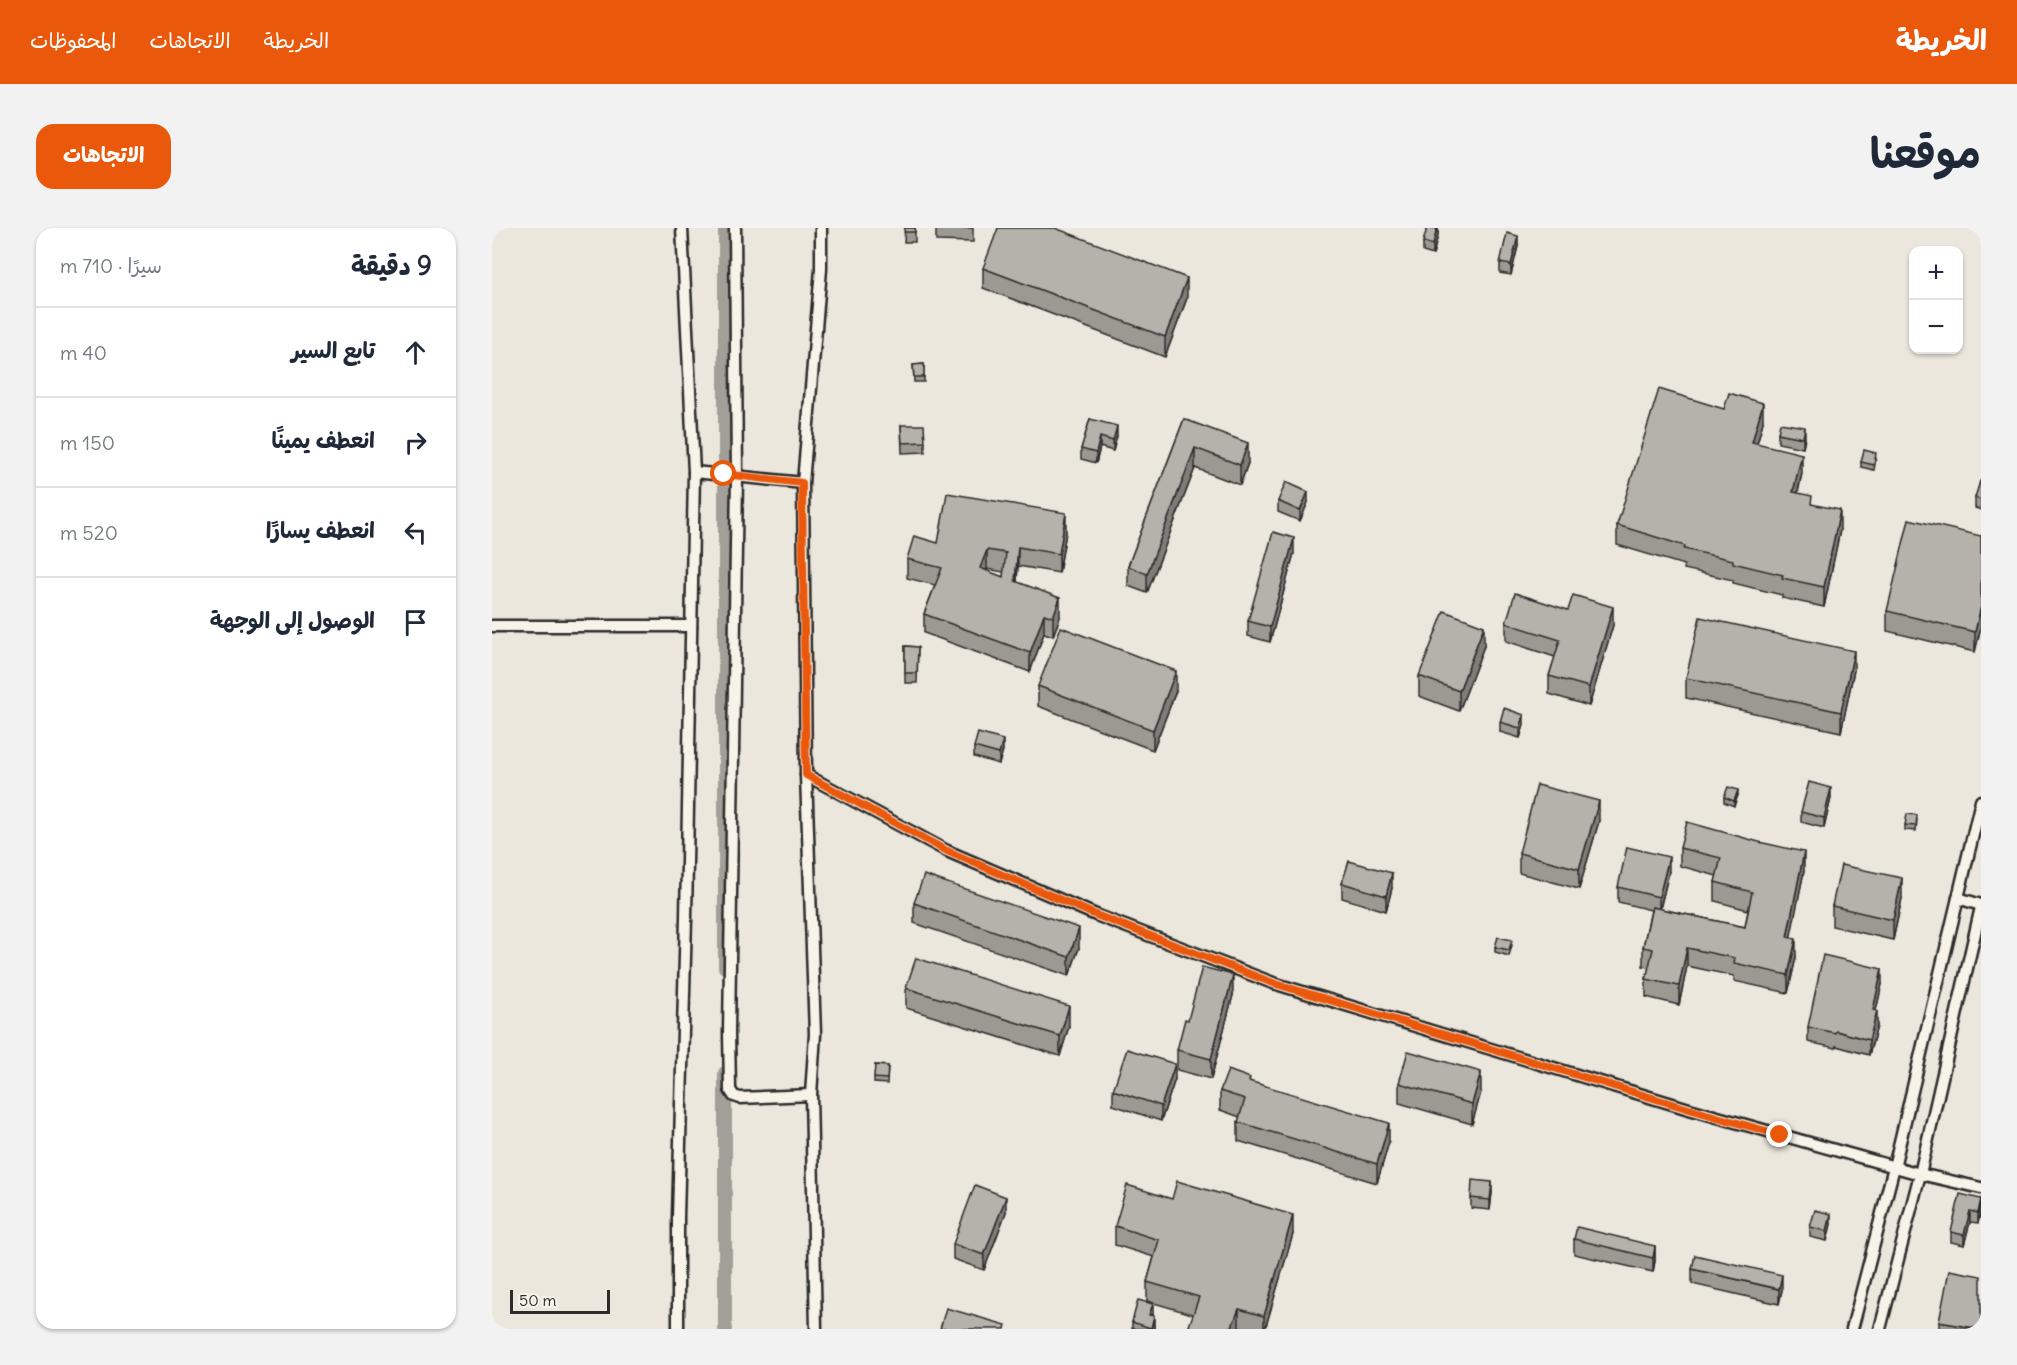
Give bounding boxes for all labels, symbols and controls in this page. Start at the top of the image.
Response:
text: الخريطة [1896,22,1987,58]
text: المحفوظات [30,27,116,54]
text: الاتجاهات [149,27,231,54]
text: الخريطة [264,27,329,54]
button: الاتجاهات [36,124,171,189]
text: موقعنا [1870,127,1981,179]
map controls [1909,246,1963,354]
button: + [1909,246,1963,300]
text: 9 دقيقة [351,249,432,282]
text: سيرًا · 710 m [60,253,162,278]
button: − [1909,300,1963,354]
text: تابع السير [291,336,375,364]
icon: ahead [399,336,432,369]
text: 40 m [60,340,107,365]
text: انعطف يمينًا [272,426,375,454]
icon: right [399,426,432,459]
text: 150 m [60,430,115,455]
route start [710,460,736,486]
text: انعطف يسارًا [266,516,375,544]
icon: left [399,516,432,549]
text: 520 m [60,520,118,545]
text: الوصول إلى الوجهة [210,606,375,634]
icon: arrive [399,606,432,639]
route end [1766,1121,1792,1147]
scale bar [510,1287,610,1314]
text: 50 m [519,1290,557,1310]

